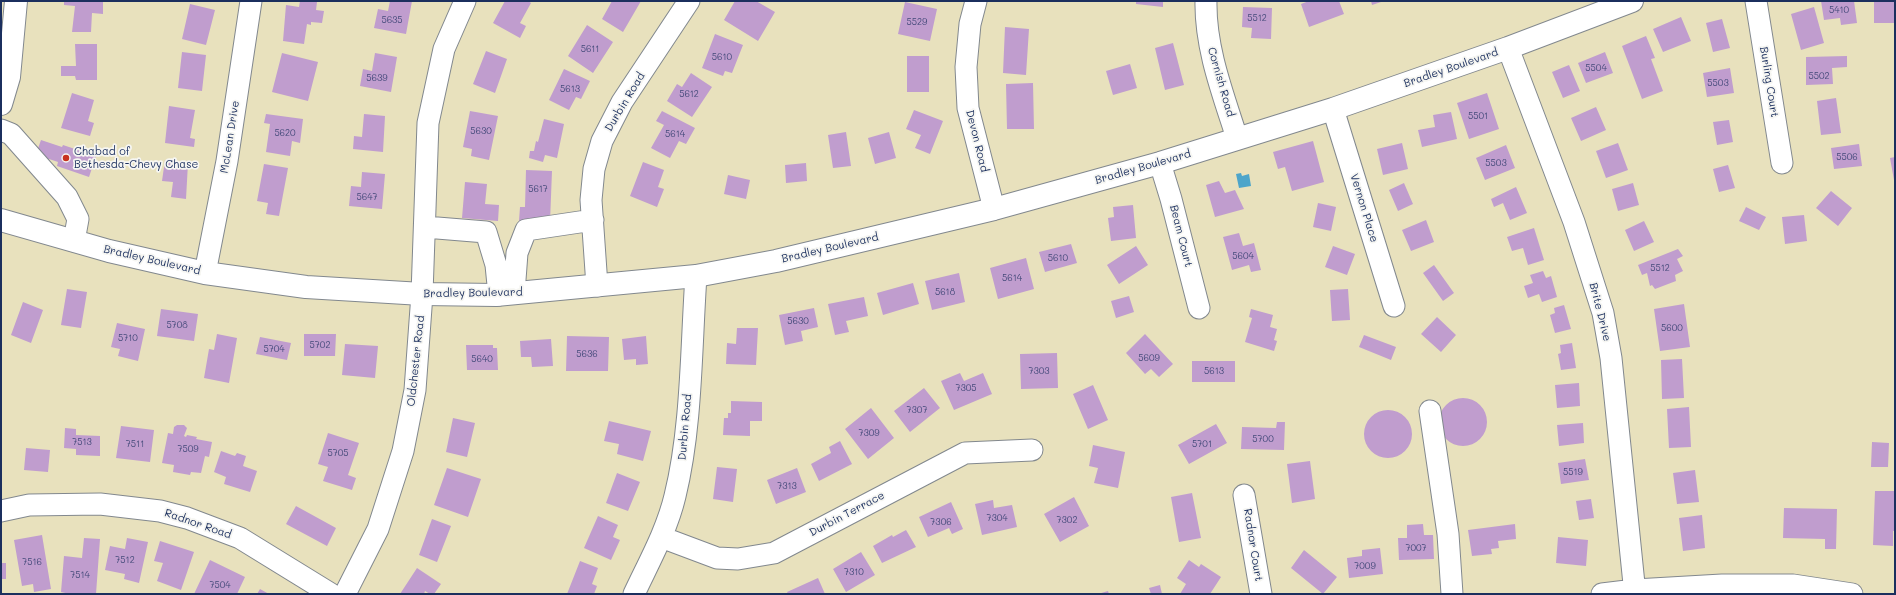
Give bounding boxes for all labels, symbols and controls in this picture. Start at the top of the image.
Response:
house number: 5410 [1829,5,1849,15]
house number: 5512 [1247,13,1267,23]
house number: 5635 [381,15,403,25]
house number: 5529 [907,17,927,27]
house number: 5611 [581,44,599,54]
street label: Cornish Road [1205,46,1237,118]
street label: Bradley Boulevard [1402,46,1500,90]
street label: Burling Court [1757,46,1781,118]
house number: 5610 [712,52,732,62]
house number: 5504 [1585,63,1607,73]
street label: Durbin Road [602,70,648,134]
house number: 5502 [1808,71,1830,81]
house number: 5639 [366,73,388,83]
house number: 5503 [1707,78,1729,88]
house number: 5613 [560,84,580,94]
house number: 5612 [679,89,699,99]
street label: McLean Drive [218,100,242,174]
street label: Devon Road [963,108,991,174]
house number: 5501 [1468,111,1488,121]
house number: 5630 [470,126,492,136]
house number: 5620 [274,128,296,138]
house number: 5614 [665,129,685,139]
place label: Chabad of Bethesda-Chevy Chase [74,145,198,171]
street label: Bradley Boulevard [1094,147,1192,187]
house number: 5506 [1836,152,1858,162]
marker: Chabad of Bethesda-Chevy Chase [61,153,71,163]
house number: 5503 [1485,158,1507,168]
street label: Vernon Place [1347,172,1381,244]
house number: 5617 [528,184,548,194]
house number: 5647 [357,192,377,202]
street label: Beam Court [1167,204,1195,268]
street label: Bradley Boulevard [780,230,880,266]
street label: Bradley Boulevard [102,242,202,278]
house number: 5604 [1232,251,1254,261]
house number: 5610 [1048,253,1068,263]
house number: 5512 [1650,263,1670,273]
house number: 5614 [1002,273,1022,283]
street label: Brite Drive [1586,281,1614,343]
street label: Bradley Boulevard [423,286,523,300]
house number: 5618 [935,287,955,297]
street label: Oldchester Road [405,315,427,407]
house number: 5630 [787,316,809,326]
house number: 5708 [166,320,188,330]
house number: 5600 [1661,323,1683,333]
house number: 5710 [118,333,138,343]
house number: 5702 [310,340,330,350]
house number: 5704 [263,344,285,354]
house number: 5636 [576,349,598,359]
house number: 5609 [1138,353,1160,363]
house number: 5640 [471,354,493,364]
house number: 7303 [1028,366,1050,376]
house number: 5613 [1204,366,1224,376]
house number: 7305 [955,383,977,393]
street label: Durbin Road [676,393,694,461]
house number: 7307 [907,405,927,415]
house number: 7309 [858,428,880,438]
house number: 5700 [1252,434,1274,444]
house number: 7513 [72,437,92,447]
house number: 7511 [126,439,144,449]
house number: 5701 [1192,439,1212,449]
house number: 7509 [177,444,199,454]
house number: 5705 [327,448,349,458]
house number: 5519 [1563,467,1583,477]
house number: 7313 [777,481,797,491]
street label: Durbin Terrace [807,489,887,539]
street label: Radnor Road [163,506,233,542]
street label: Radnor Court [1241,508,1265,582]
house number: 7304 [986,513,1008,523]
house number: 7302 [1057,515,1077,525]
house number: 7306 [930,517,952,527]
house number: 7007 [1405,543,1427,553]
house number: 7512 [115,555,135,565]
house number: 7516 [22,557,42,567]
house number: 7009 [1354,561,1376,571]
house number: 7310 [844,567,864,577]
house number: 7514 [70,570,90,580]
house number: 7504 [209,580,231,590]

